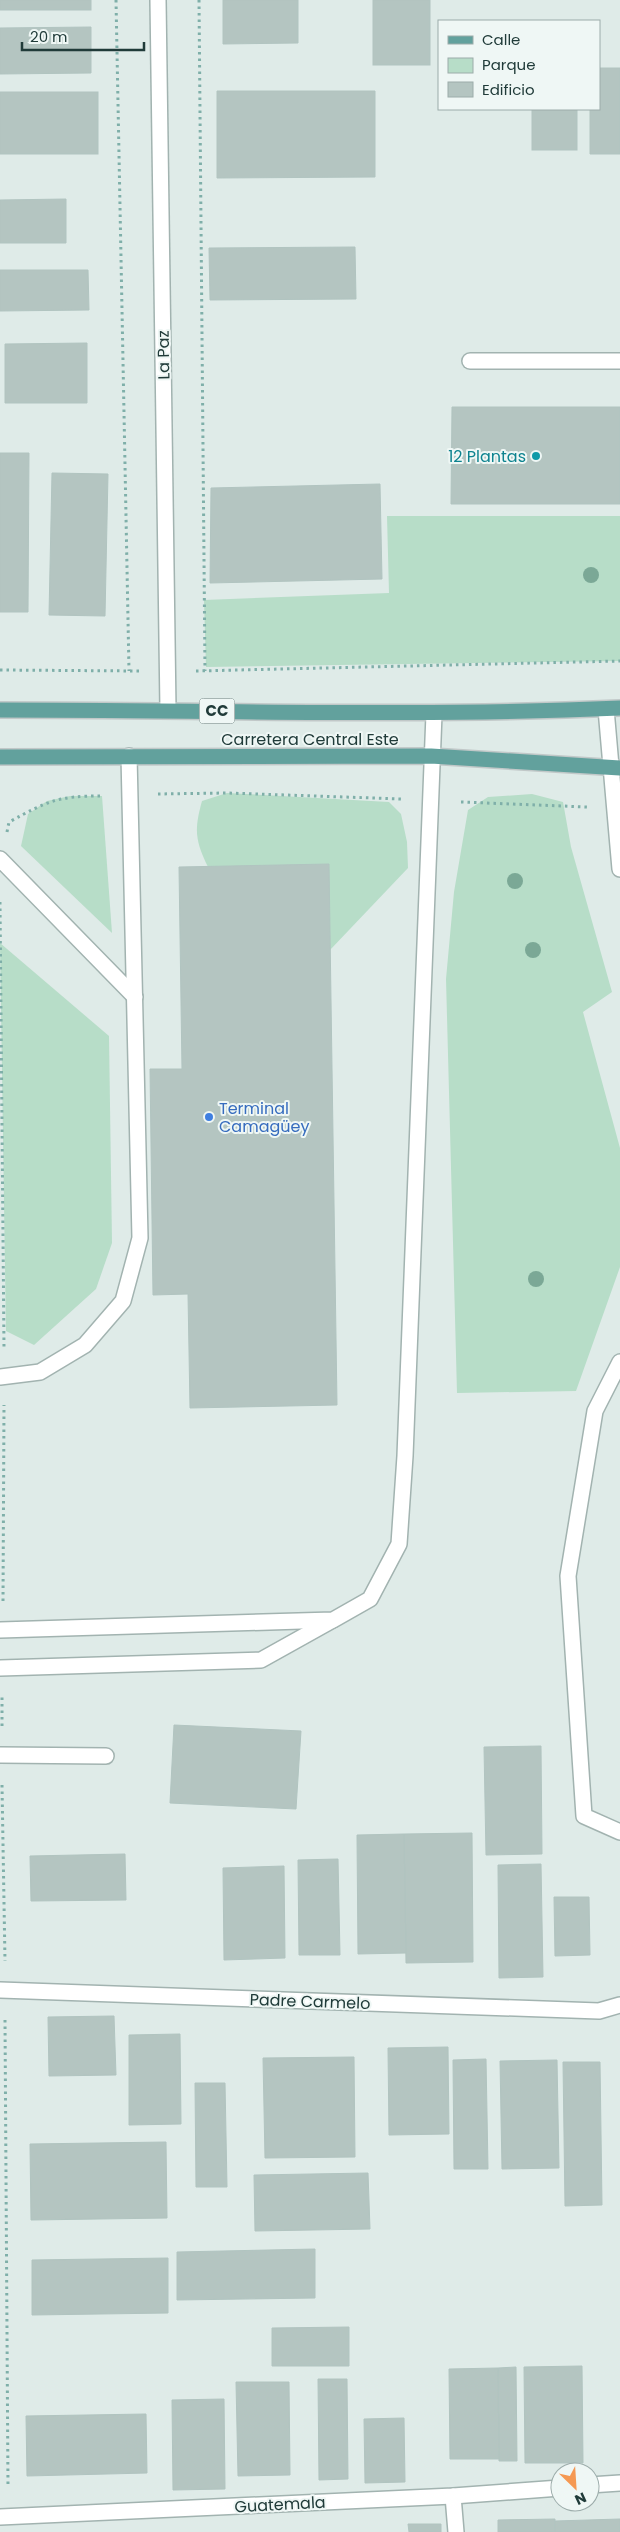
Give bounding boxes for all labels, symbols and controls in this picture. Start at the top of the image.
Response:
scale bar [22,20,145,52]
legend [438,20,600,110]
text: 20 m [30,26,68,47]
text: Calle [482,29,520,50]
text: Parque [482,54,535,75]
text: Edificio [482,79,535,100]
street label: La Paz [152,330,175,380]
place label: 12 Plantas [448,445,526,468]
marker: 12 Plantas [530,450,542,462]
road number: CC [200,698,234,724]
street label: Carretera Central Este [221,728,399,751]
place label: Terminal Camagüey [219,1097,309,1138]
marker: Terminal Camagüey [203,1111,215,1123]
street label: Padre Carmelo [249,1988,371,2015]
north arrow [550,2462,600,2512]
text: N [571,2487,589,2510]
street label: Guatemala [234,2491,326,2518]

